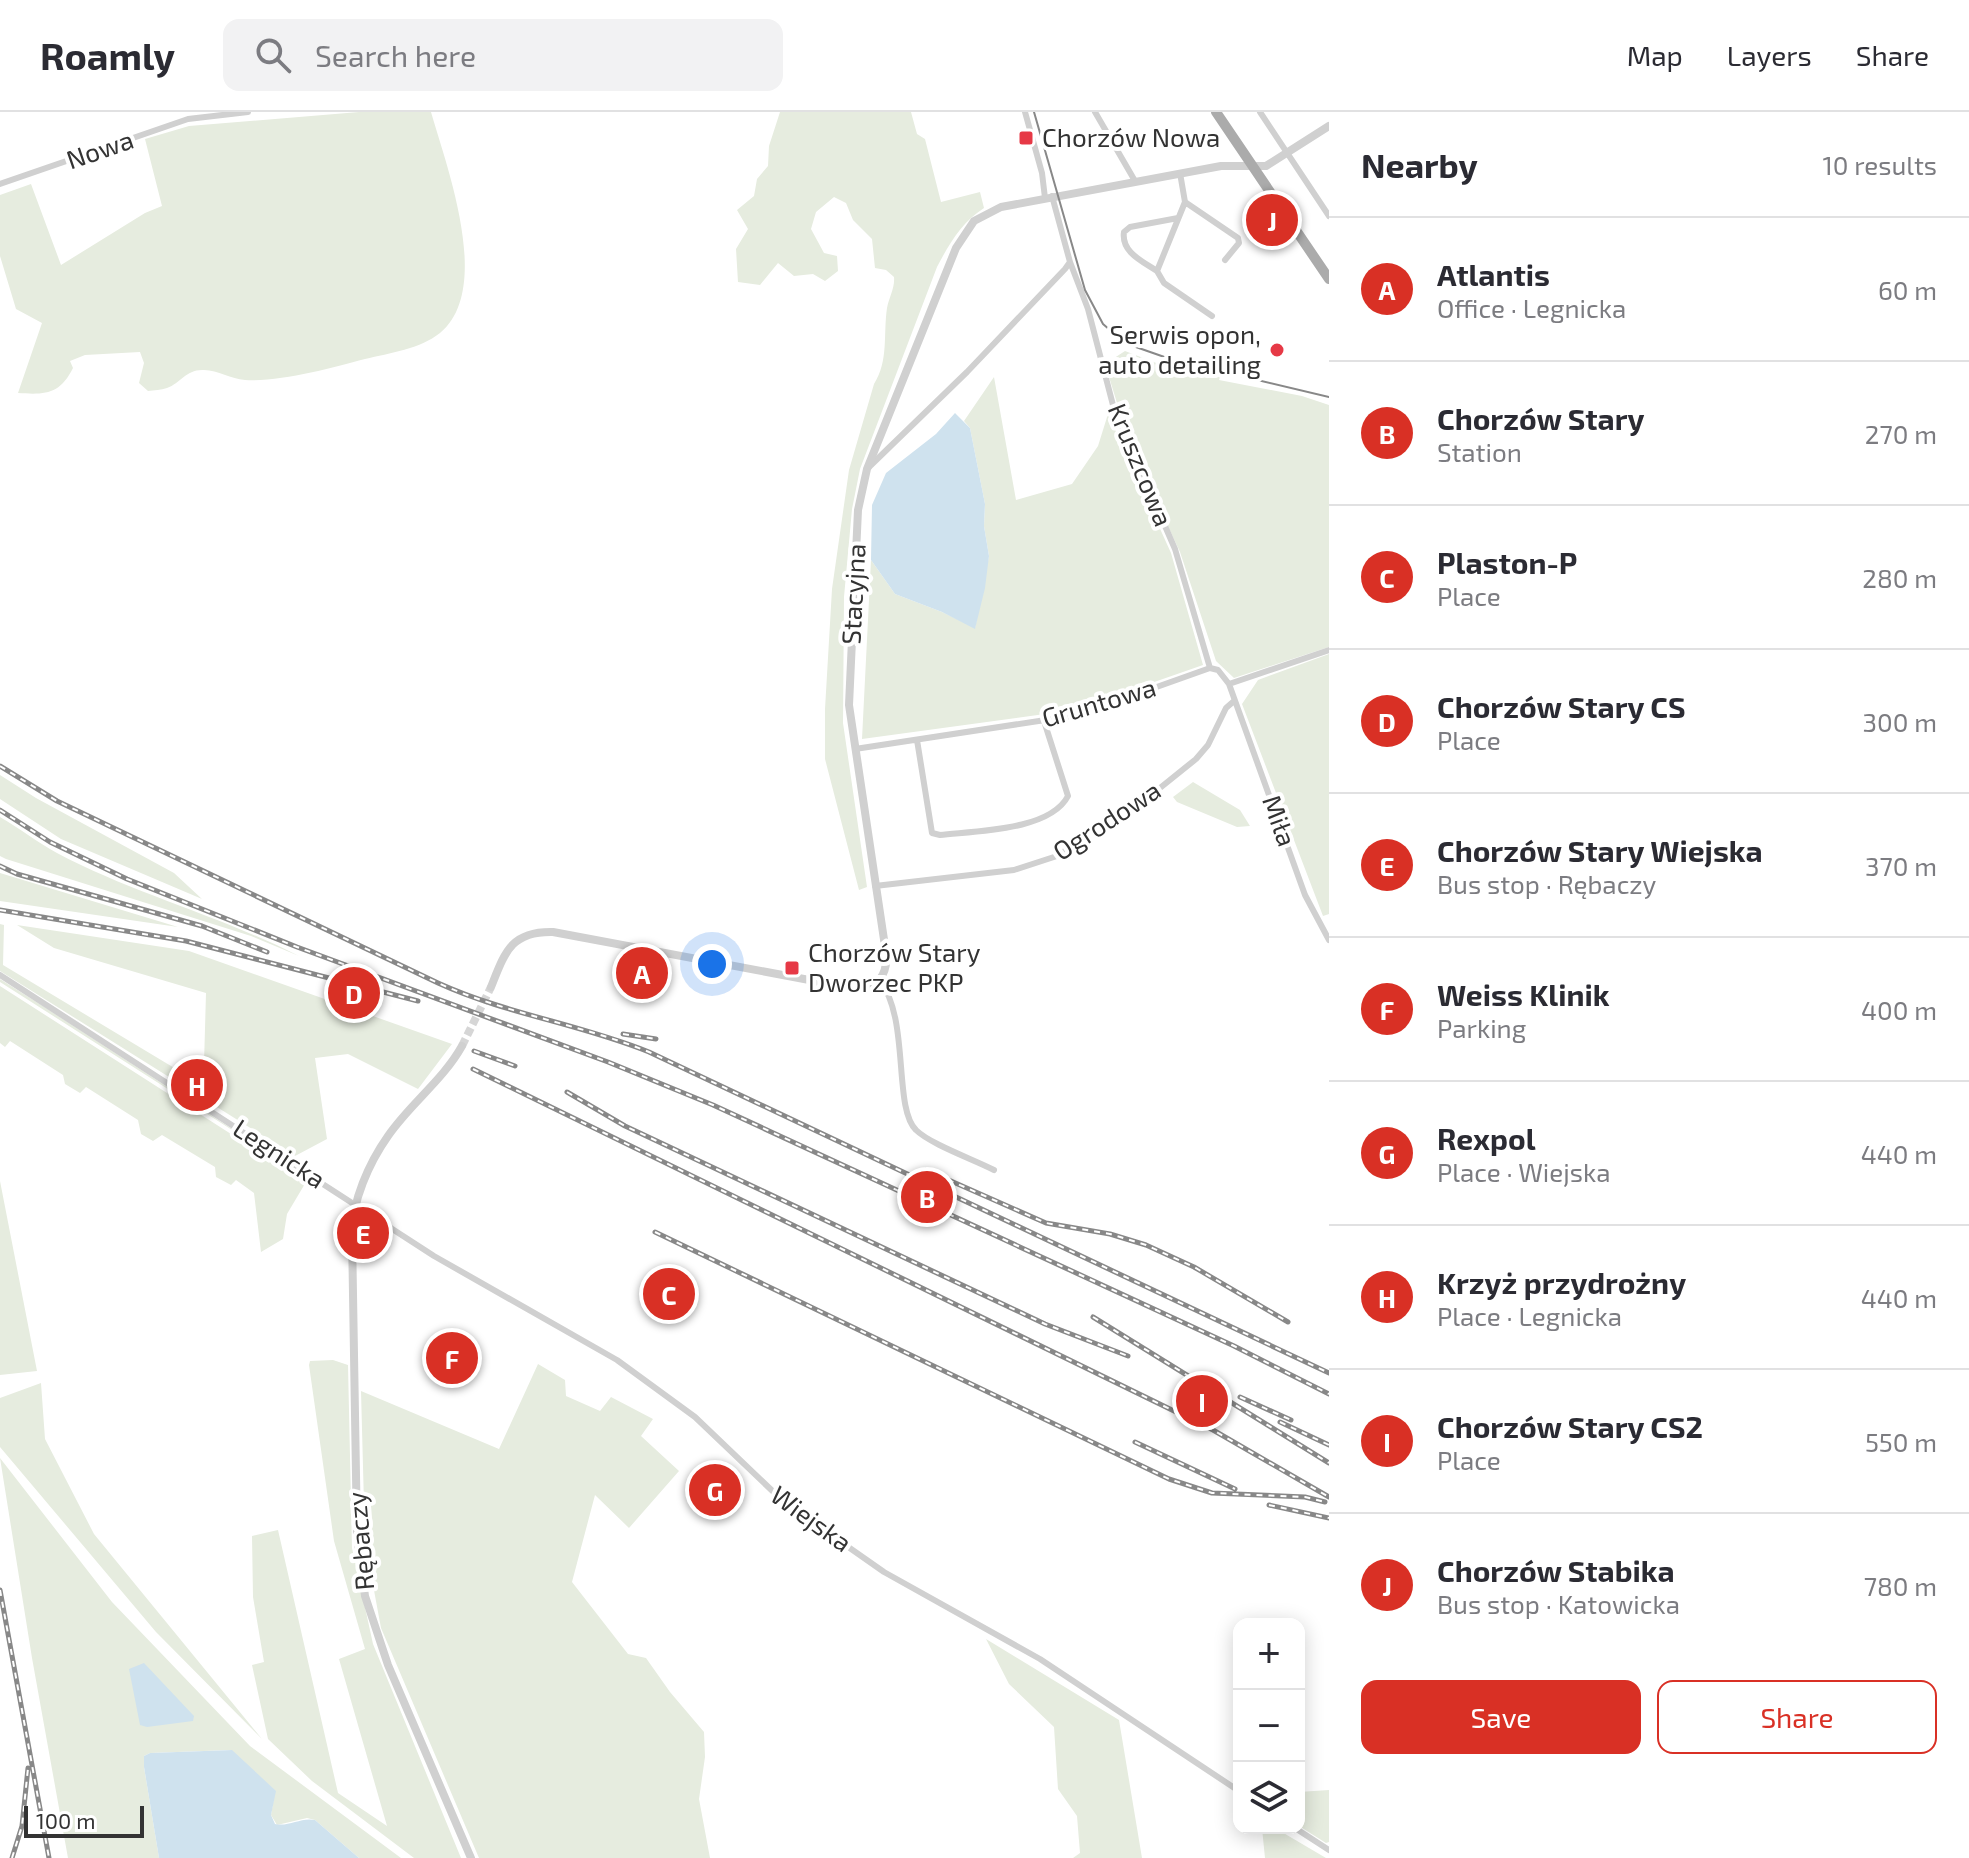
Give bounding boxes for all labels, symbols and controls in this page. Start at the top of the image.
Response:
search box [223,19,783,91]
text: Roamly [40,32,175,78]
icon: search [251,33,295,77]
text: Search here [315,37,476,73]
text: Map [1627,38,1683,72]
text: Layers [1727,38,1812,72]
text: Share [1856,38,1929,72]
place label: Chorzów Nowa [1042,121,1220,152]
street label: Nowa [62,123,137,174]
marker: Chorzów Nowa [1017,129,1035,147]
text: Nearby [1361,144,1478,185]
text: 10 results [1822,149,1937,180]
pin: J [1246,190,1298,250]
text: Atlantis [1437,256,1550,292]
text: A [1379,274,1395,305]
text: 60 m [1878,274,1937,305]
text: Office · Legnicka [1437,292,1626,323]
place label: Serwis opon, auto detailing [1098,318,1261,379]
marker: Serwis opon, auto detailing [1268,341,1286,359]
street label: Kruszcowa [1103,398,1180,530]
text: Chorzów Stary [1437,400,1645,436]
text: B [1379,418,1395,449]
text: 270 m [1865,418,1937,449]
text: Station [1437,436,1522,467]
street label: Stacyjna [834,543,871,645]
text: Plaston-P [1437,544,1577,580]
text: C [1379,562,1395,593]
text: 280 m [1862,562,1937,593]
text: Place [1437,580,1501,611]
street label: Gruntowa [1038,671,1159,733]
text: Chorzów Stary CS [1437,688,1686,724]
text: D [1378,706,1396,737]
text: 300 m [1863,706,1937,737]
text: Place [1437,724,1501,755]
street label: Ogrodowa [1047,774,1166,866]
street label: Miła [1257,791,1304,850]
text: Chorzów Stary Wiejska [1437,832,1763,868]
text: E [1379,850,1395,881]
text: 370 m [1865,850,1937,881]
text: Bus stop · Rębaczy [1437,868,1656,899]
place label: Chorzów Stary Dworzec PKP [808,936,981,997]
pin: A [616,943,668,1003]
your location [692,944,732,984]
marker: Chorzów Stary Dworzec PKP [783,959,801,977]
pin: D [328,963,380,1023]
text: Weiss Klinik [1437,976,1610,1012]
text: F [1380,994,1394,1025]
text: 400 m [1861,994,1937,1025]
text: Parking [1437,1012,1526,1043]
pin: H [171,1055,223,1115]
street label: Legnicka [228,1112,332,1194]
text: Rexpol [1437,1120,1536,1156]
text: G [1379,1138,1395,1169]
text: 440 m [1861,1138,1937,1169]
text: Place · Wiejska [1437,1156,1610,1187]
pin: B [901,1167,953,1227]
pin: E [337,1203,389,1263]
pin: C [643,1264,695,1324]
text: Krzyż przydrożny [1437,1264,1686,1300]
text: H [1378,1282,1396,1313]
text: 440 m [1861,1282,1937,1313]
text: Place · Legnicka [1437,1300,1622,1331]
pin: F [426,1328,478,1388]
pin: I [1176,1371,1228,1431]
text: Chorzów Stary CS2 [1437,1408,1703,1444]
text: I [1383,1426,1391,1457]
text: 550 m [1865,1426,1937,1457]
text: Place [1437,1444,1501,1475]
pin: G [689,1460,741,1520]
street label: Wiejska [765,1478,858,1557]
street label: Rębaczy [340,1490,379,1592]
text: Chorzów Stabika [1437,1552,1675,1588]
text: J [1382,1570,1392,1601]
text: 780 m [1864,1570,1937,1601]
text: Bus stop · Katowicka [1437,1588,1680,1619]
map controls [1233,1618,1305,1834]
button: + [1233,1618,1305,1690]
button: Save [1361,1680,1641,1754]
button: Share [1657,1680,1937,1754]
button: − [1233,1690,1305,1762]
button: layers [1233,1762,1305,1834]
scale bar [24,1802,144,1838]
text: 100 m [36,1807,95,1833]

